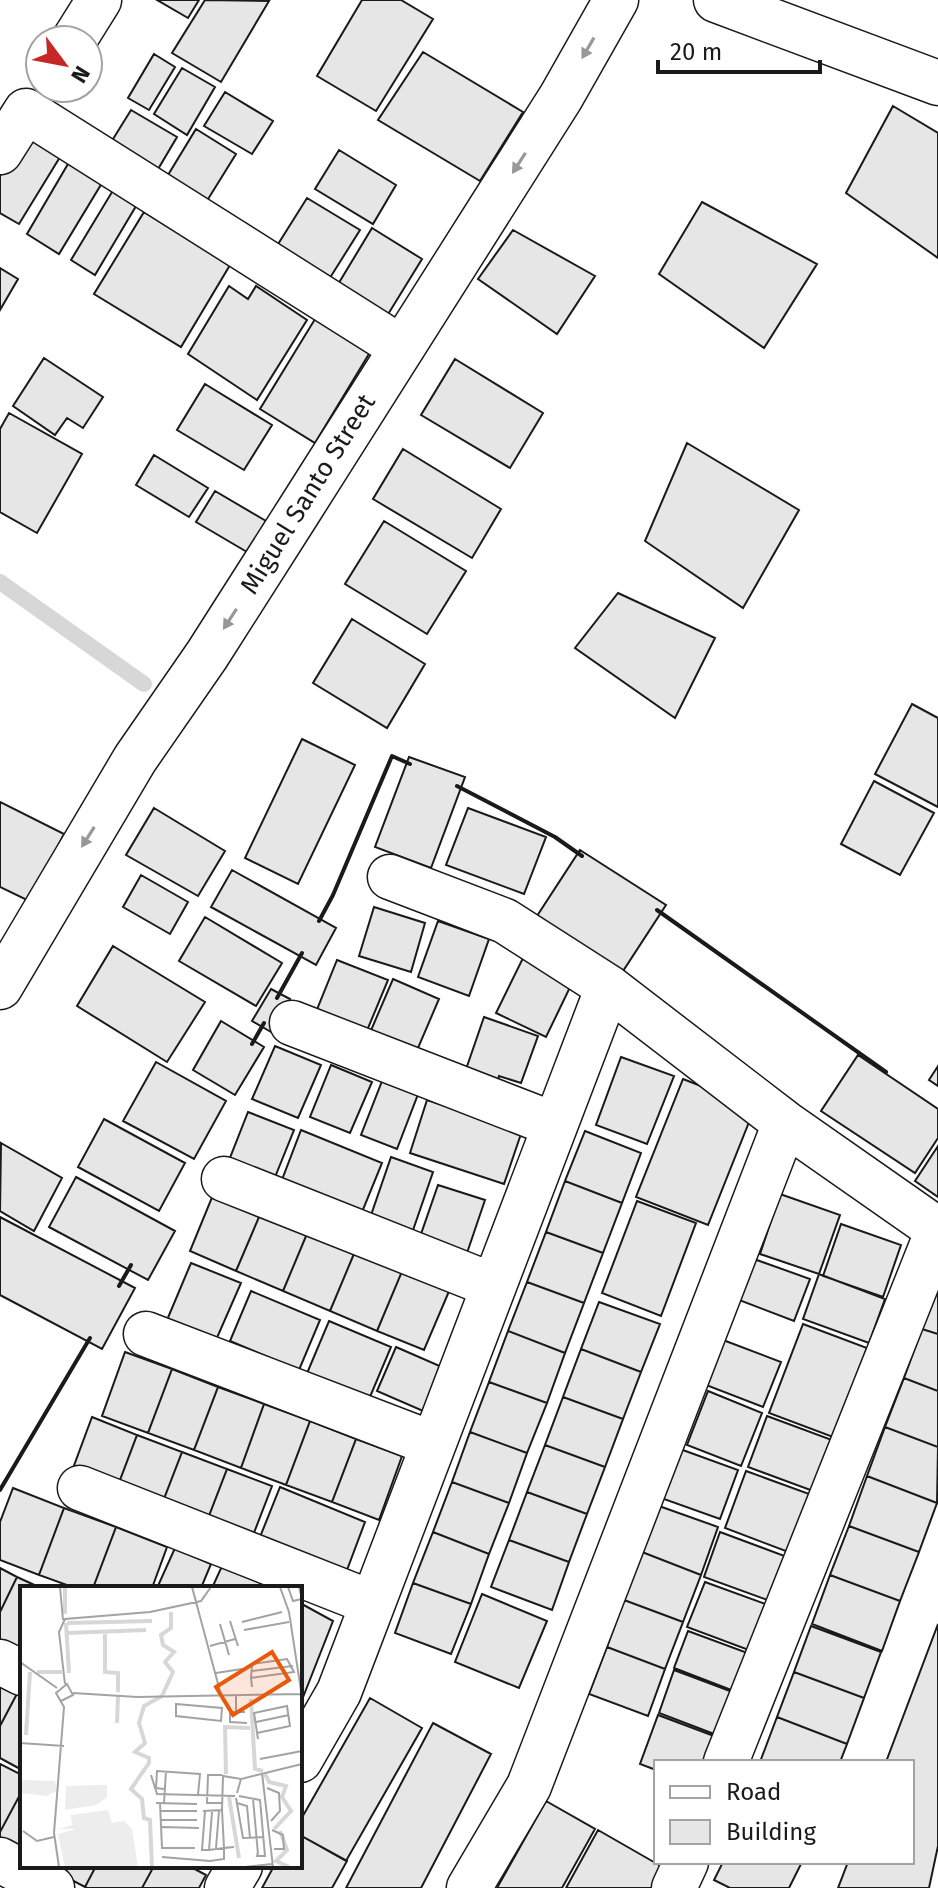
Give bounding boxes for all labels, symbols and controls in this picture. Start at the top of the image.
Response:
north arrow [24,24,104,104]
scale bar [658,24,820,74]
one-way arrow [581,37,595,60]
text: 20 m [670,38,722,66]
text: N [65,61,96,88]
one-way arrow [511,152,526,173]
street label: Miguel Santo Street [234,388,382,600]
one-way arrow [223,608,237,630]
one-way arrow [80,826,95,847]
inset map [20,1586,302,1868]
legend [654,1760,914,1864]
text: Road [726,1778,781,1806]
text: Building [726,1818,816,1846]

